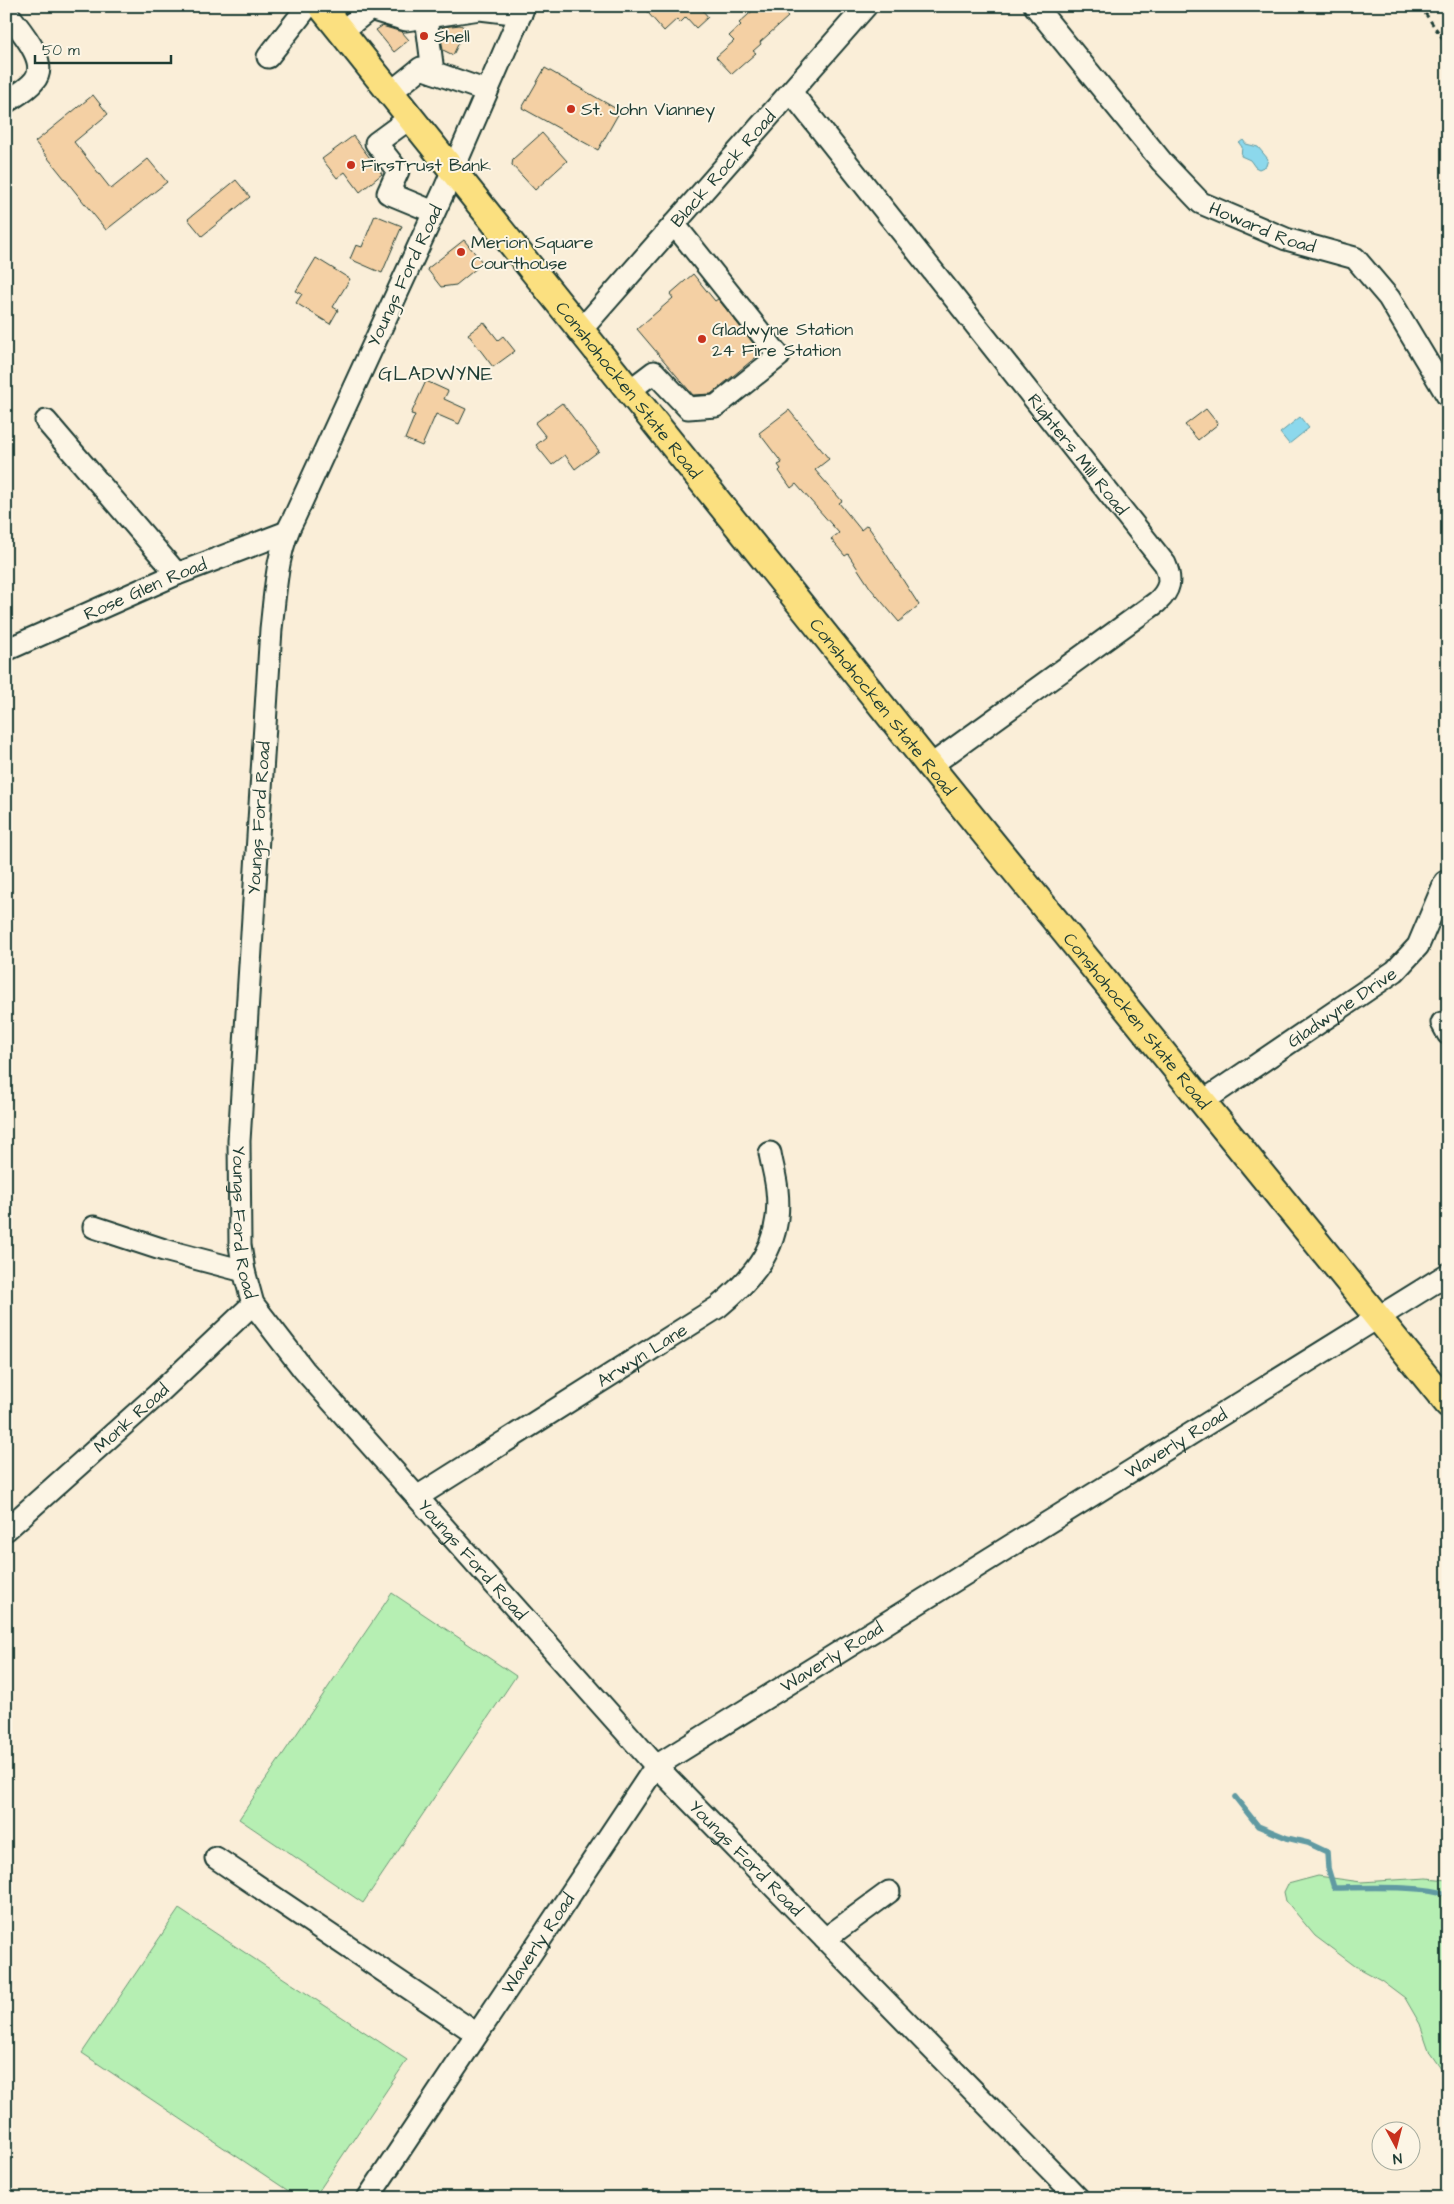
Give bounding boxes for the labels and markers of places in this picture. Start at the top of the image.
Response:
place label: Shell [434,24,470,49]
marker: Shell [418,30,430,42]
place label: St. John Vianney [581,97,715,123]
marker: St. John Vianney [565,103,577,115]
place label: FirsTrust Bank [361,153,491,178]
marker: FirsTrust Bank [345,159,357,171]
place label: Merion Square Courthouse [471,230,594,276]
marker: Merion Square Courthouse [455,246,467,258]
place label: Gladwyne Station 24 Fire Station [712,317,853,363]
marker: Gladwyne Station 24 Fire Station [696,333,708,345]

